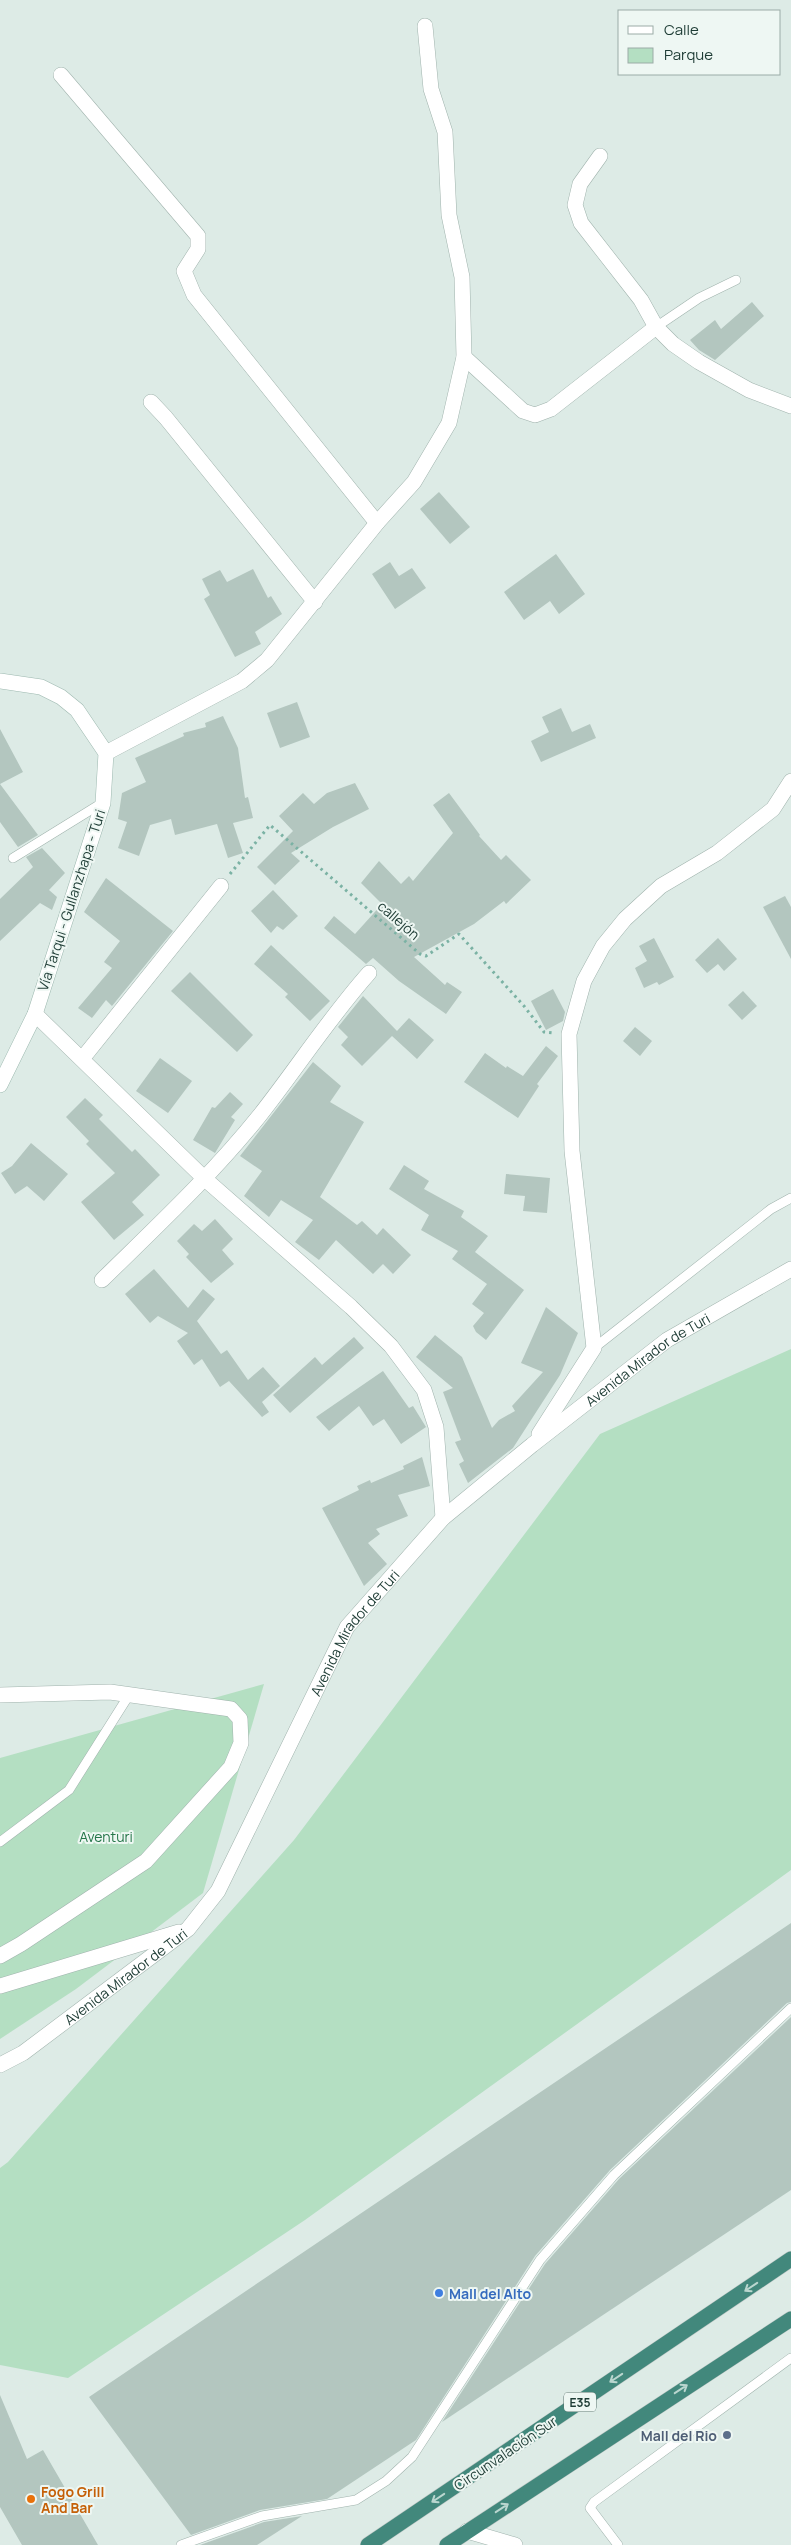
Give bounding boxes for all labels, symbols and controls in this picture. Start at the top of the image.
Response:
legend [618,10,781,75]
text: Calle [664,19,699,40]
text: Parque [664,44,713,65]
street label: Vía Tarqui - Gullanzhapa - Turi [33,807,109,993]
street label: callejón [374,896,424,944]
street label: Avenida Mirador de Turi [581,1308,713,1410]
street label: Avenida Mirador de Turi [305,1565,403,1699]
park label: Aventuri [79,1827,133,1846]
street label: Avenida Mirador de Turi [60,1924,191,2029]
one-way arrow [744,2282,758,2292]
place label: Mall del Alto [449,2284,531,2303]
marker: Mall del Alto [433,2287,445,2299]
one-way arrow [609,2373,623,2383]
one-way arrow [674,2384,688,2394]
road number: E35 [564,2392,596,2412]
street label: Circunvalación Sur [450,2411,560,2495]
place label: Mall del Rio [641,2426,717,2445]
marker: Mall del Rio [721,2429,733,2441]
place label: Fogo Grill And Bar [41,2482,104,2517]
marker: Fogo Grill And Bar [25,2493,37,2505]
one-way arrow [431,2493,445,2504]
one-way arrow [495,2503,509,2513]

